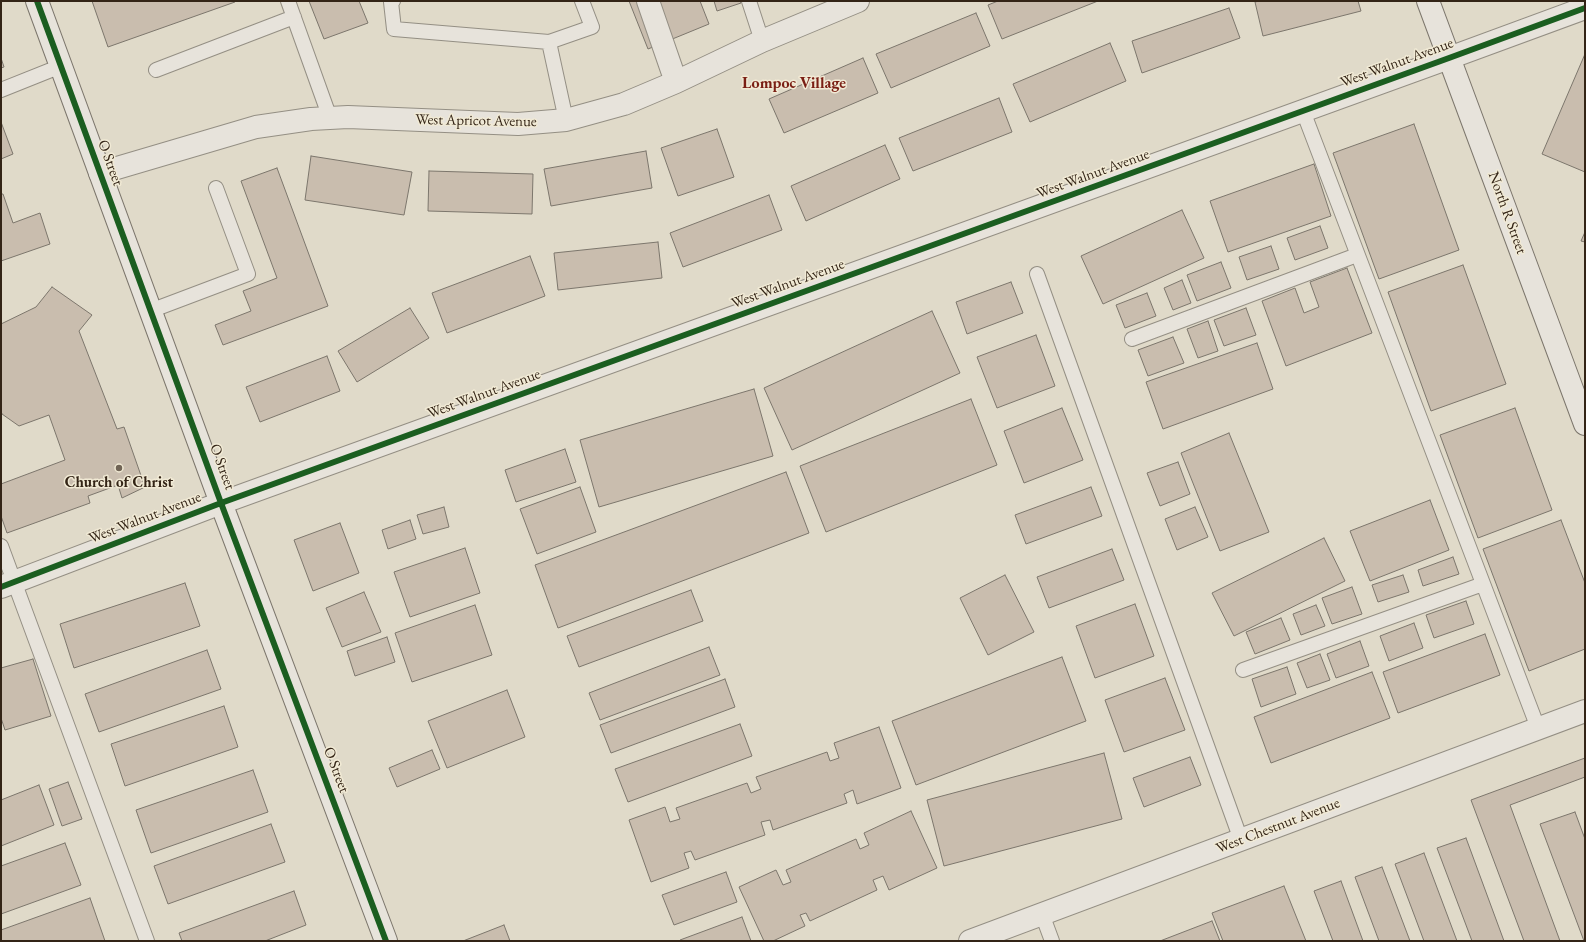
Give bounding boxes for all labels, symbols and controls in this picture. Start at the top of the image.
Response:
street label: West Walnut Avenue [1338,34,1456,92]
district label: Lompoc Village [742,74,846,94]
street label: West Apricot Avenue [415,111,537,131]
street label: O Street [93,138,127,188]
street label: West Walnut Avenue [1034,145,1152,203]
street label: North R Street [1484,169,1530,257]
street label: West Walnut Avenue [729,255,847,313]
street label: West Walnut Avenue [425,365,543,423]
street label: O Street [205,442,239,492]
marker: Church of Christ [114,463,124,473]
place label: Church of Christ [65,474,173,492]
street label: West Walnut Avenue [86,488,204,548]
street label: O Street [319,745,353,795]
street label: West Chestnut Avenue [1214,794,1342,858]

